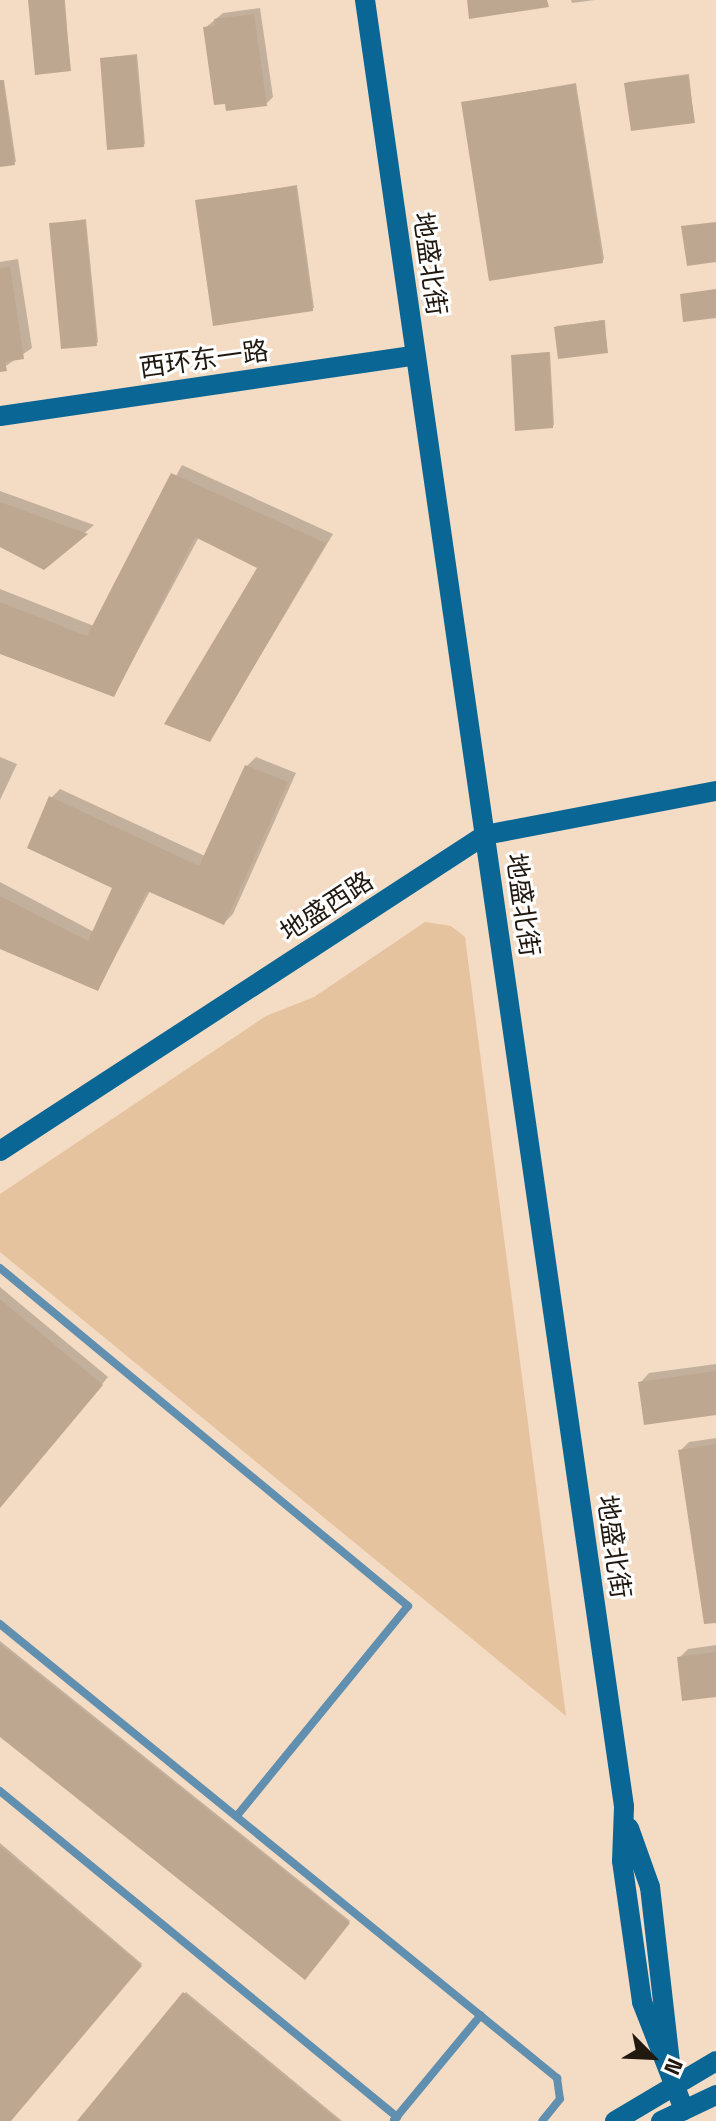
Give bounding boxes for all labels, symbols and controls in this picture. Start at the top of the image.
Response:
street label: 地盛北街 [406,210,452,318]
street label: 西环东一路 [137,336,271,384]
street label: 地盛北街 [499,851,545,959]
street label: 地盛西路 [275,866,379,948]
street label: 地盛北街 [590,1493,636,1601]
north arrow [612,2017,692,2097]
text: N [658,2054,690,2079]

